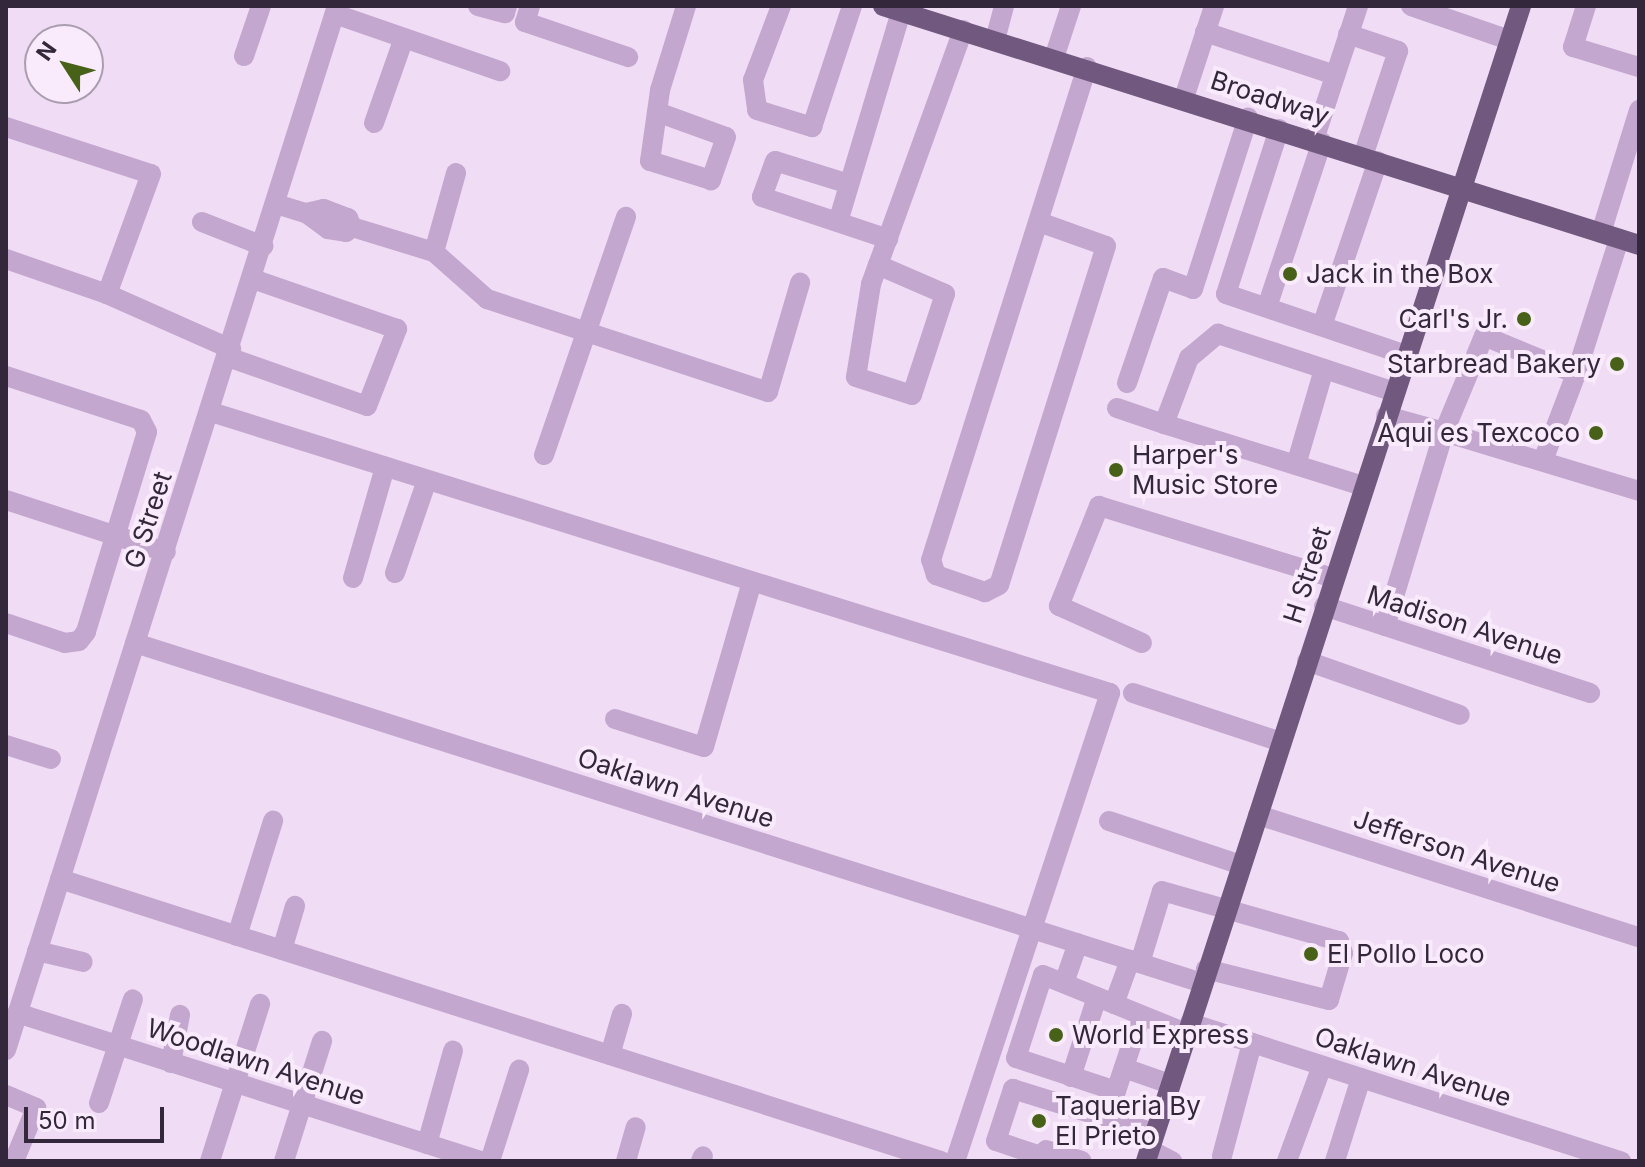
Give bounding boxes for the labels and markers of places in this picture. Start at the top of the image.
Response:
place label: Jack in the Box [1306,258,1493,290]
marker: Jack in the Box [1281,265,1299,283]
place label: Carl's Jr. [1399,303,1508,335]
marker: Carl's Jr. [1515,310,1533,328]
place label: Starbread Bakery [1387,348,1601,380]
marker: Starbread Bakery [1608,355,1626,373]
place label: Aqui es Texcoco [1377,417,1580,449]
marker: Aqui es Texcoco [1587,424,1605,442]
place label: Harper's Music Store [1132,439,1278,500]
marker: Harper's Music Store [1107,461,1125,479]
place label: El Pollo Loco [1327,938,1485,970]
marker: El Pollo Loco [1302,945,1320,963]
place label: World Express [1072,1019,1249,1051]
marker: World Express [1047,1026,1065,1044]
place label: Taqueria By El Prieto [1055,1090,1201,1152]
marker: Taqueria By El Prieto [1030,1112,1048,1130]

